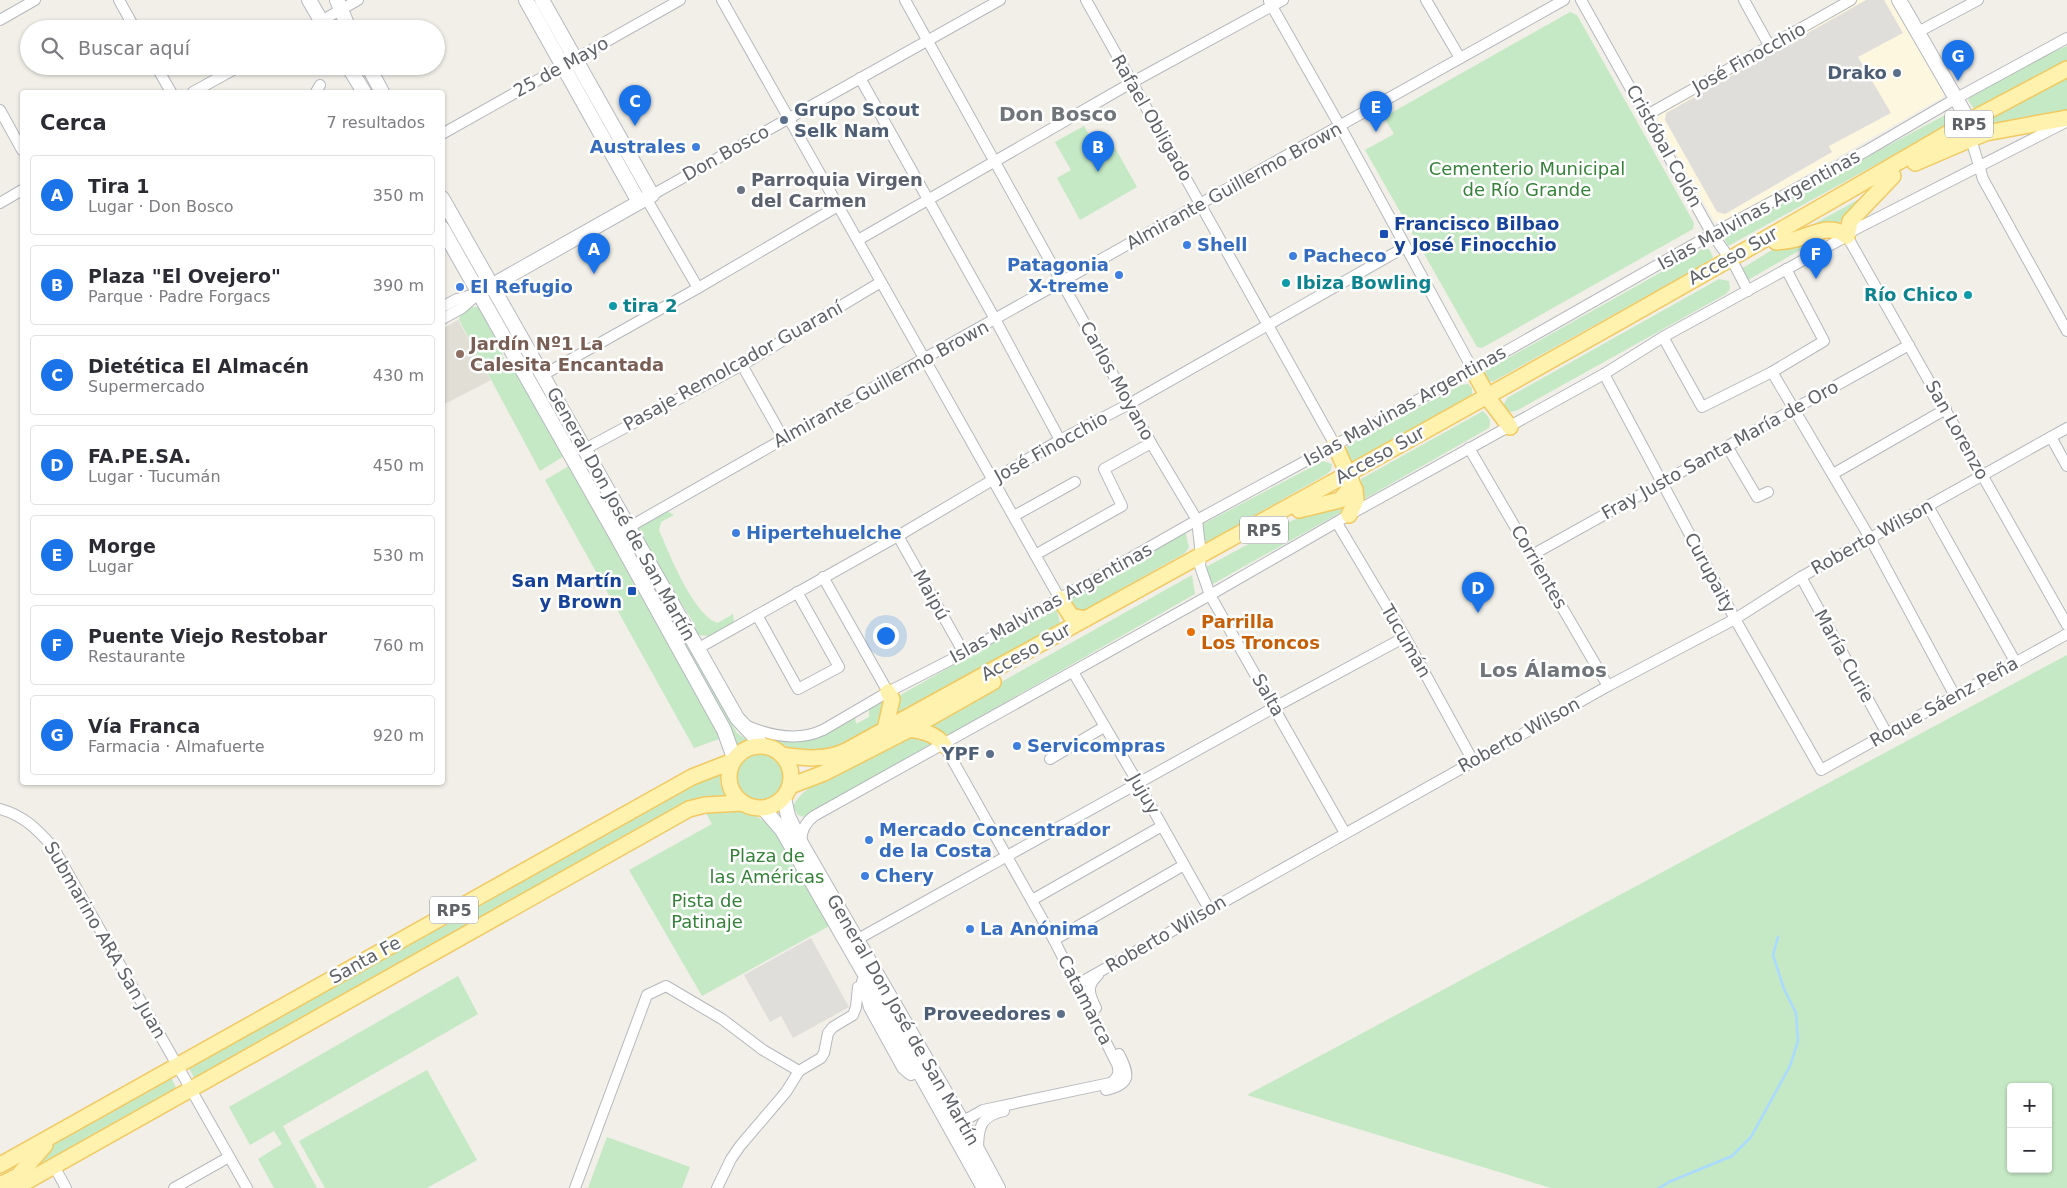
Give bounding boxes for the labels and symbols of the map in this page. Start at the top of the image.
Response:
street label: José Finocchio [1688,18,1809,98]
street label: 25 de Mayo [510,32,612,101]
pin: G [1942,40,1974,81]
street label: Rafael Obligado [1108,51,1197,185]
place label: Drako [1827,62,1887,83]
marker: Drako [1891,67,1903,79]
street label: Cristóbal Colón [1622,81,1707,211]
pin: C [619,85,651,126]
pin: E [1360,91,1392,132]
place label: Grupo Scout Selk Nam [794,99,920,141]
district label: Don Bosco [999,102,1117,126]
road number: RP5 [1945,110,1993,138]
marker: Grupo Scout Selk Nam [778,114,790,126]
street label: Almirante Guillermo Brown [1122,118,1345,254]
street label: Don Bosco [679,120,773,185]
pin: B [1082,131,1114,172]
place label: Australes [590,136,686,157]
marker: Australes [690,141,702,153]
street label: Islas Malvinas Argentinas [1654,145,1863,274]
park label: Cementerio Municipal de Río Grande [1429,158,1625,200]
place label: Parroquia Virgen del Carmen [751,169,923,211]
marker: Parroquia Virgen del Carmen [735,184,747,196]
place label: Francisco Bilbao y José Finocchio [1394,213,1559,255]
street label: Acceso Sur [1684,222,1782,289]
marker: Francisco Bilbao y José Finocchio [1378,228,1390,240]
pin: A [578,233,610,274]
place label: Shell [1197,234,1247,255]
pin: F [1800,238,1832,279]
marker: Shell [1181,239,1193,251]
place label: Pacheco [1303,245,1387,266]
marker: Pacheco [1287,250,1299,262]
place label: Patagonia X-treme [1007,254,1109,296]
marker: Patagonia X-treme [1113,269,1125,281]
place label: Ibiza Bowling [1296,272,1431,293]
place label: El Refugio [470,276,573,297]
marker: Ibiza Bowling [1280,277,1292,289]
marker: El Refugio [454,281,466,293]
place label: Río Chico [1864,284,1958,305]
marker: Río Chico [1962,289,1974,301]
place label: tira 2 [623,295,678,316]
street label: Pasaje Remolcador Guaraní [620,296,847,435]
marker: tira 2 [607,300,619,312]
street label: Almirante Guillermo Brown [769,316,992,452]
street label: Carlos Moyano [1076,318,1159,444]
place label: Jardín Nº1 La Calesita Encantada [468,333,664,375]
street label: Islas Malvinas Argentinas [1300,341,1509,470]
marker: Jardín Nº1 La Calesita Encantada [454,348,466,360]
street label: Fray Justo Santa María de Oro [1598,376,1842,524]
street label: San Lorenzo [1922,376,1993,483]
street label: General Don José de San Martín [543,383,700,644]
street label: José Finocchio [990,407,1111,487]
street label: Acceso Sur [1331,421,1429,488]
street label: Roberto Wilson [1807,495,1936,579]
road number: RP5 [1240,516,1288,544]
street label: Corrientes [1507,521,1572,612]
place label: Hipertehuelche [746,522,902,543]
marker: Hipertehuelche [730,527,742,539]
street label: Curupaity [1681,529,1741,617]
street label: Islas Malvinas Argentinas [946,538,1155,667]
street label: Maipú [909,566,954,624]
place label: San Martín y Brown [511,570,622,612]
pin: D [1462,572,1494,613]
marker: San Martín y Brown [626,585,638,597]
street label: Tucumán [1377,600,1436,681]
street label: María Curie [1810,606,1879,706]
place label: Parrilla Los Troncos [1201,611,1320,653]
street label: Acceso Sur [977,618,1075,685]
your location [873,623,899,649]
marker: Parrilla Los Troncos [1185,626,1197,638]
street label: Roque Sáenz Peña [1866,652,2022,751]
district label: Los Álamos [1479,658,1607,682]
street label: Salta [1248,670,1289,720]
street label: Roberto Wilson [1454,693,1583,777]
place label: Servicompras [1027,735,1165,756]
marker: Servicompras [1011,740,1023,752]
place label: YPF [940,743,980,764]
marker: YPF [984,748,996,760]
street label: Jujuy [1124,769,1165,818]
place label: Mercado Concentrador de la Costa [879,819,1110,861]
marker: Mercado Concentrador de la Costa [863,834,875,846]
street label: Submarino ARA San Juan [40,837,171,1042]
park label: Plaza de las Américas [710,845,824,887]
place label: Chery [875,865,934,886]
marker: Chery [859,870,871,882]
park label: Pista de Patinaje [671,890,743,932]
street label: General Don José de San Martín [823,890,984,1149]
street label: Roberto Wilson [1102,891,1230,977]
road number: RP5 [430,896,478,924]
place label: La Anónima [980,918,1099,939]
marker: La Anónima [964,923,976,935]
street label: Santa Fe [326,931,404,988]
street label: Catamarca [1054,951,1117,1048]
place label: Proveedores [923,1003,1051,1024]
marker: Proveedores [1055,1008,1067,1020]

